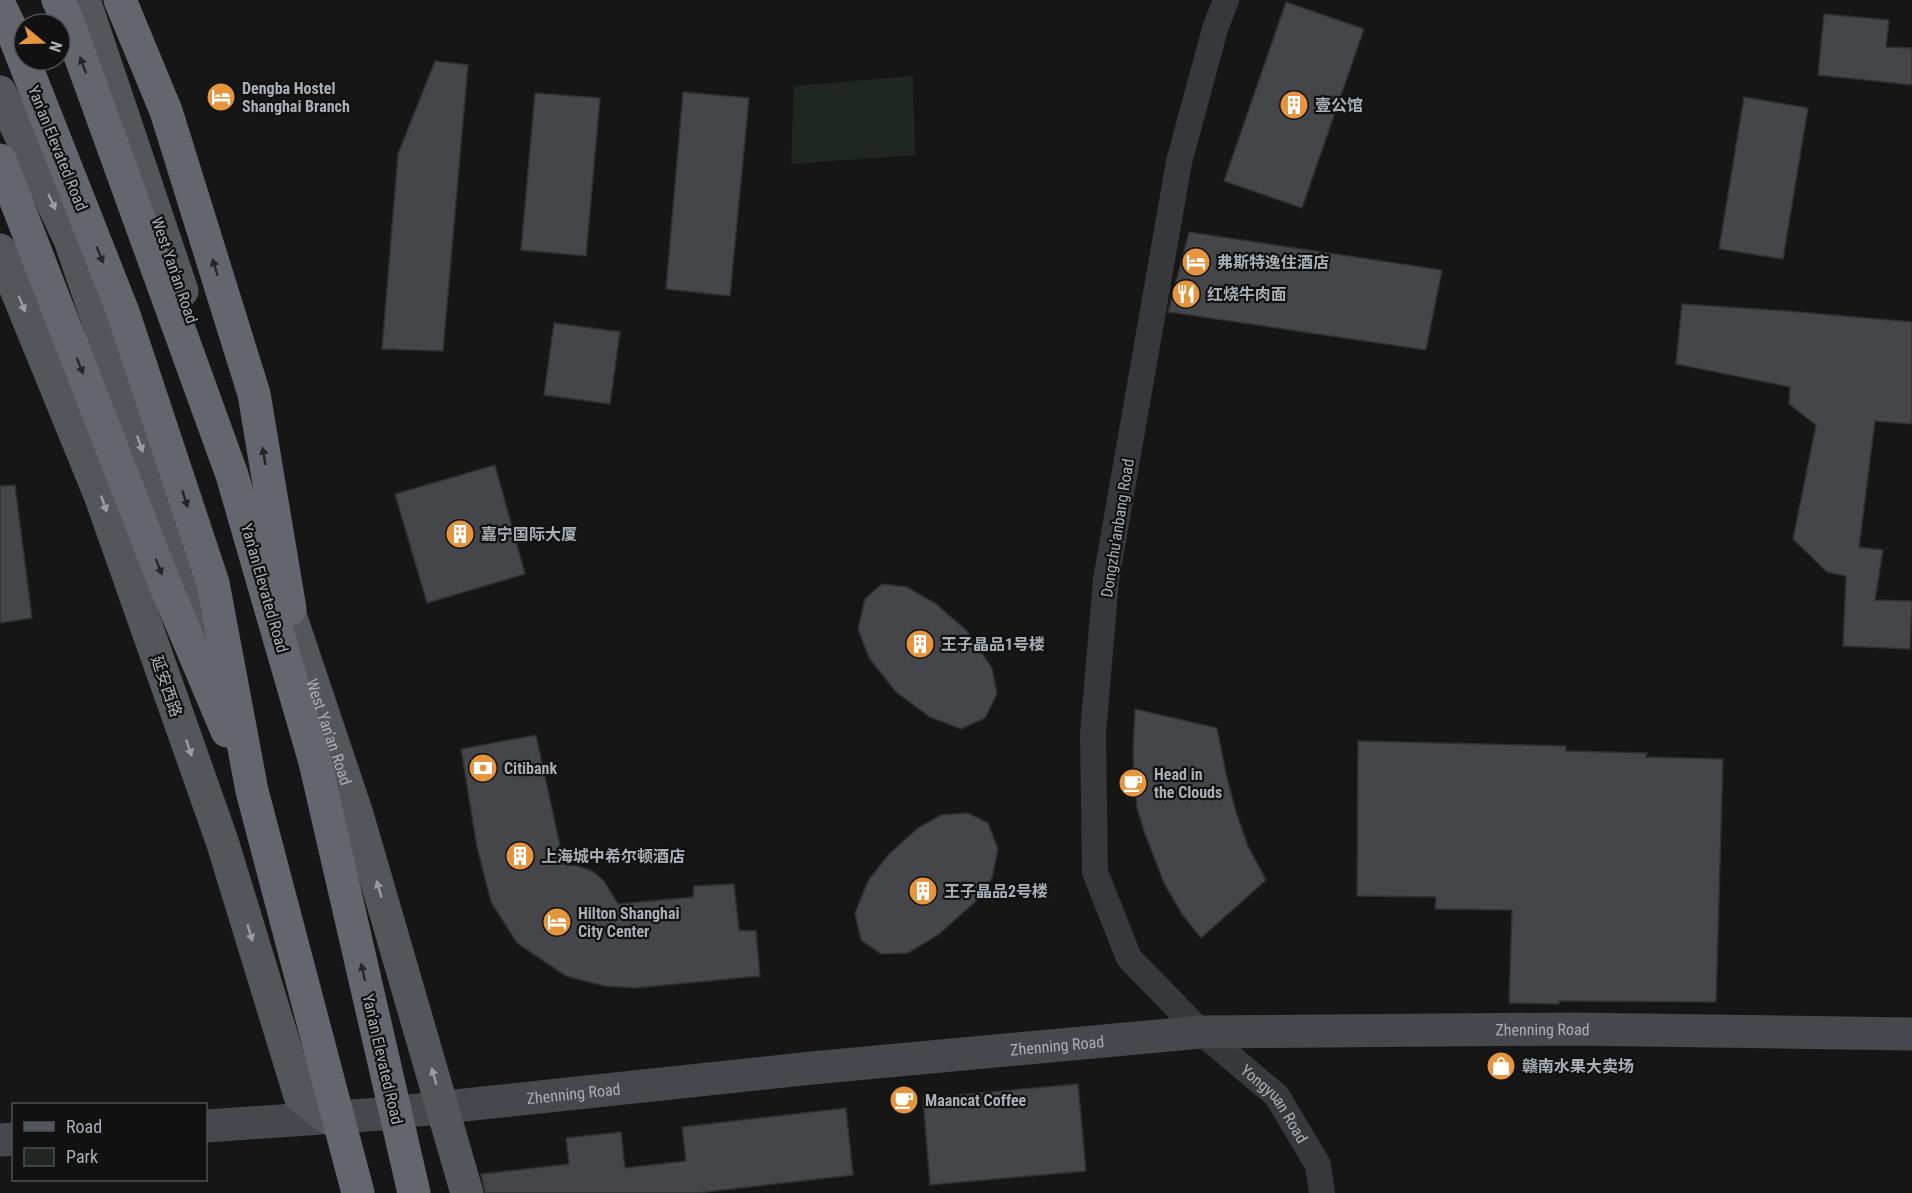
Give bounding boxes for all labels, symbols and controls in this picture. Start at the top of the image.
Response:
north arrow [12,12,72,72]
text: N [45,39,66,54]
one-way arrow [78,56,88,74]
place label: Dengba Hostel Shanghai Branch [242,79,350,116]
hotel icon: Dengba Hostel Shanghai Branch [205,81,237,113]
street label: Yan'an Elevated Road [24,83,91,214]
building icon: 壹公馆 [1278,89,1310,121]
place label: 壹公馆 [1315,96,1363,115]
one-way arrow [47,193,57,211]
street label: West Yan'an Road [147,214,202,326]
hotel icon: 弗斯特逸住酒店 [1180,246,1212,278]
one-way arrow [95,247,105,265]
place label: 弗斯特逸住酒店 [1217,253,1329,272]
one-way arrow [210,258,219,276]
restaurant icon: 红烧牛肉面 [1170,278,1202,310]
place label: 红烧牛肉面 [1207,285,1287,304]
one-way arrow [18,295,27,313]
one-way arrow [76,357,86,375]
one-way arrow [136,435,146,453]
one-way arrow [259,446,268,465]
street label: Dongzhu'anbang Road [1097,457,1138,599]
one-way arrow [181,490,190,508]
one-way arrow [99,495,109,513]
building icon: 嘉宁国际大厦 [444,518,476,550]
street label: Yan'an Elevated Road [237,521,292,655]
place label: 嘉宁国际大厦 [481,525,577,544]
one-way arrow [154,559,164,577]
building icon: 王子晶品1号楼 [904,628,936,660]
place label: 王子晶品1号楼 [941,635,1045,654]
street label: 延安西路 [147,653,186,720]
street label: West Yan'an Road [302,676,356,788]
one-way arrow [184,739,194,757]
bank icon: Citibank [467,752,499,784]
place label: Citibank [504,759,557,778]
place label: Head in the Clouds [1154,765,1222,802]
cafe icon: Head in the Clouds [1117,767,1149,799]
building icon: 上海城中希尔顿酒店 [504,840,536,872]
place label: 上海城中希尔顿酒店 [541,847,685,866]
building icon: 王子晶品2号楼 [907,875,939,907]
one-way arrow [374,880,383,898]
place label: 王子晶品2号楼 [944,882,1048,901]
place label: Hilton Shanghai City Center [578,904,680,941]
hotel icon: Hilton Shanghai City Center [541,906,573,938]
one-way arrow [246,924,255,942]
one-way arrow [358,963,368,982]
street label: Yan'an Elevated Road [358,992,407,1126]
street label: Zhenning Road [1495,1020,1590,1040]
street label: Zhenning Road [1009,1032,1105,1060]
shop icon: 赣南水果大卖场 [1485,1050,1517,1082]
place label: 赣南水果大卖场 [1522,1057,1634,1076]
street label: Yongyuan Road [1237,1061,1312,1147]
one-way arrow [429,1067,439,1085]
street label: Zhenning Road [526,1079,621,1108]
cafe icon: Maancat Coffee [888,1084,920,1116]
place label: Maancat Coffee [925,1091,1027,1110]
legend [12,1103,207,1181]
text: Road [66,1116,102,1137]
text: Park [66,1146,98,1167]

